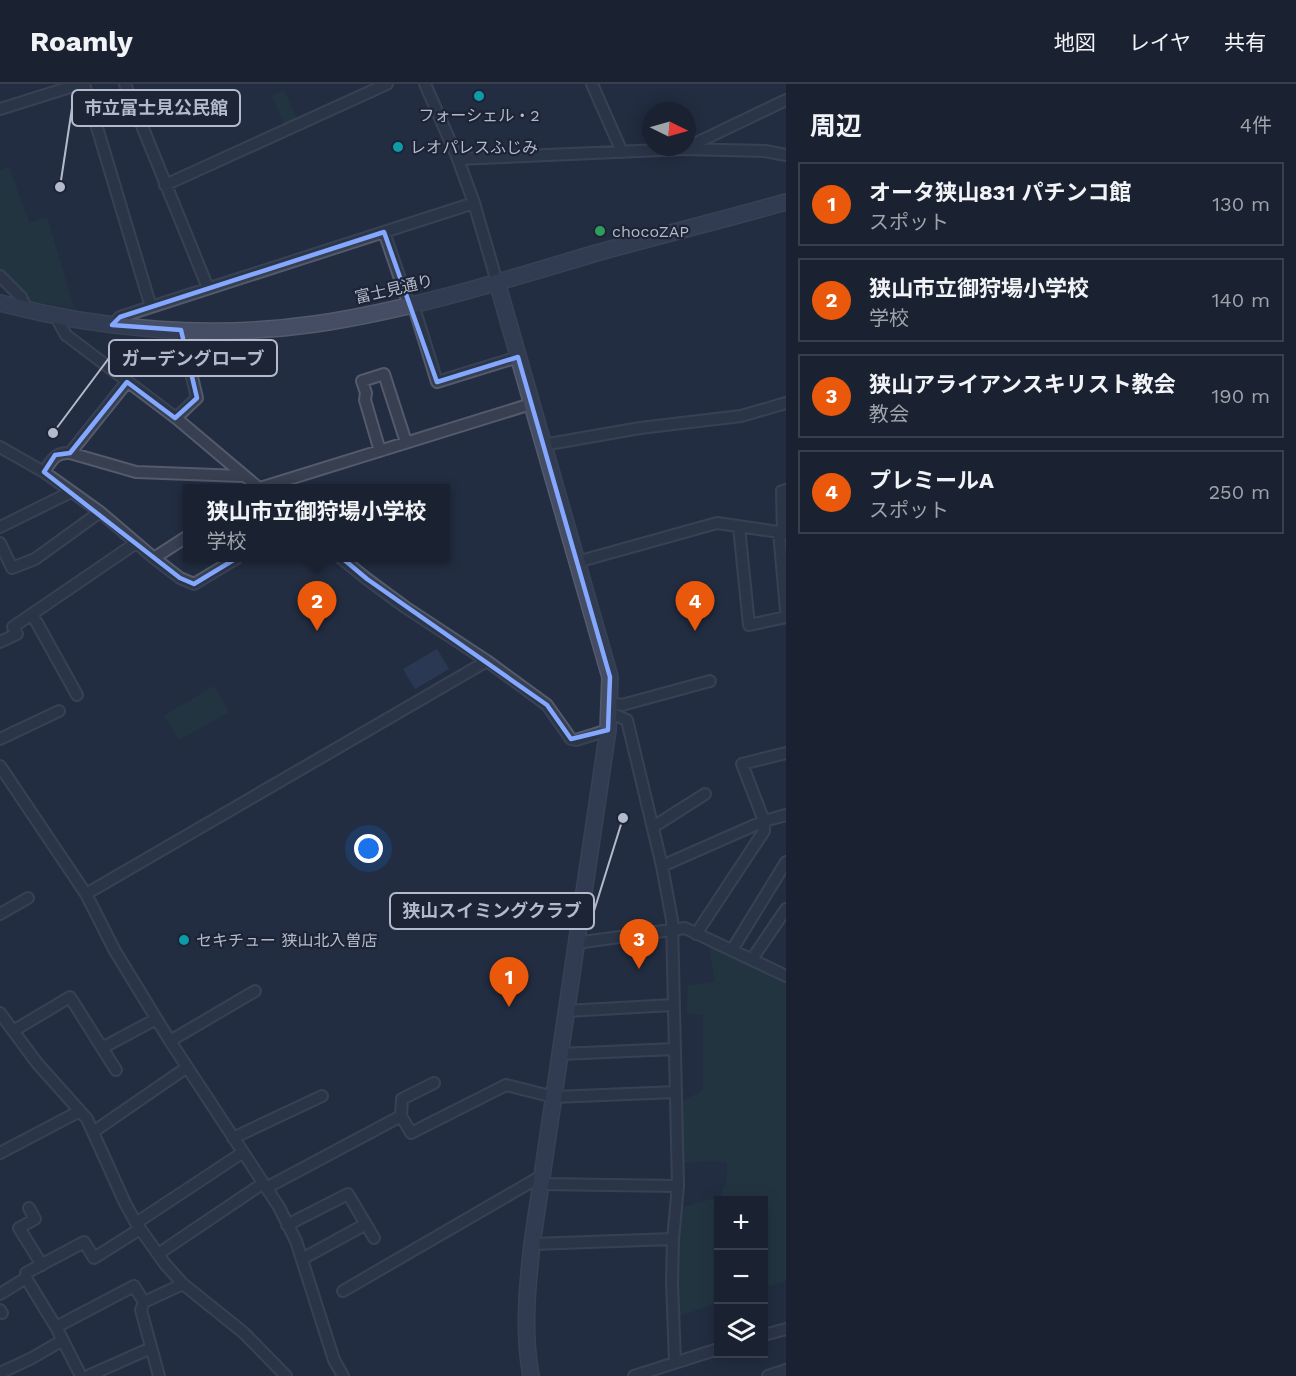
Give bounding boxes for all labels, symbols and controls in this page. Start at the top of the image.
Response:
text: Roamly [30,25,133,58]
text: 地図 [1054,30,1096,55]
text: レイヤ [1129,30,1191,55]
text: 共有 [1224,30,1266,55]
marker: フォーシェル・2 [472,89,486,103]
callout: 市立富士見公民館 [72,90,240,126]
text: 市立富士見公民館 [84,97,228,118]
north arrow [642,102,696,156]
place label: フォーシェル・2 [418,106,540,125]
text: 周辺 [810,111,862,141]
text: 4件 [1240,113,1272,137]
place label: レオパレスふじみ [410,138,538,157]
marker: レオパレスふじみ [391,140,405,154]
text: オータ狭山831 パチンコ館 [869,180,1131,205]
text: 1 [827,192,836,216]
text: 130 m [1212,192,1270,216]
text: スポット [869,210,949,234]
place label: chocoZAP [612,222,689,241]
marker: chocoZAP [593,224,607,238]
street label: 富士見通り [353,271,435,307]
text: 狭山市立御狩場小学校 [869,276,1089,301]
text: 2 [826,288,837,312]
text: 140 m [1212,288,1270,312]
text: 学校 [869,306,909,330]
callout: ガーデングローブ [109,340,277,376]
text: ガーデングローブ [122,348,264,369]
text: 狭山アライアンスキリスト教会 [869,372,1176,397]
text: 3 [826,384,837,408]
text: 190 m [1212,384,1270,408]
text: 教会 [869,402,909,426]
text: プレミールA [869,468,994,493]
text: 4 [825,480,838,504]
text: 250 m [1208,480,1270,504]
popup [183,484,450,562]
text: スポット [869,498,949,522]
text: 狭山市立御狩場小学校 [206,499,427,524]
text: 学校 [206,529,246,553]
pin: 2 [298,582,336,631]
pin: 4 [676,582,714,631]
your location [354,834,383,863]
callout: 狭山スイミングクラブ [390,893,594,929]
text: 狭山スイミングクラブ [402,900,582,921]
pin: 3 [620,920,658,969]
place label: セキチュー 狭山北入曽店 [196,931,377,950]
marker: セキチュー 狭山北入曽店 [177,933,191,947]
pin: 1 [490,958,528,1007]
map controls [714,1196,768,1358]
button: + [714,1196,768,1250]
button: − [714,1250,768,1304]
button: layers [714,1304,768,1358]

